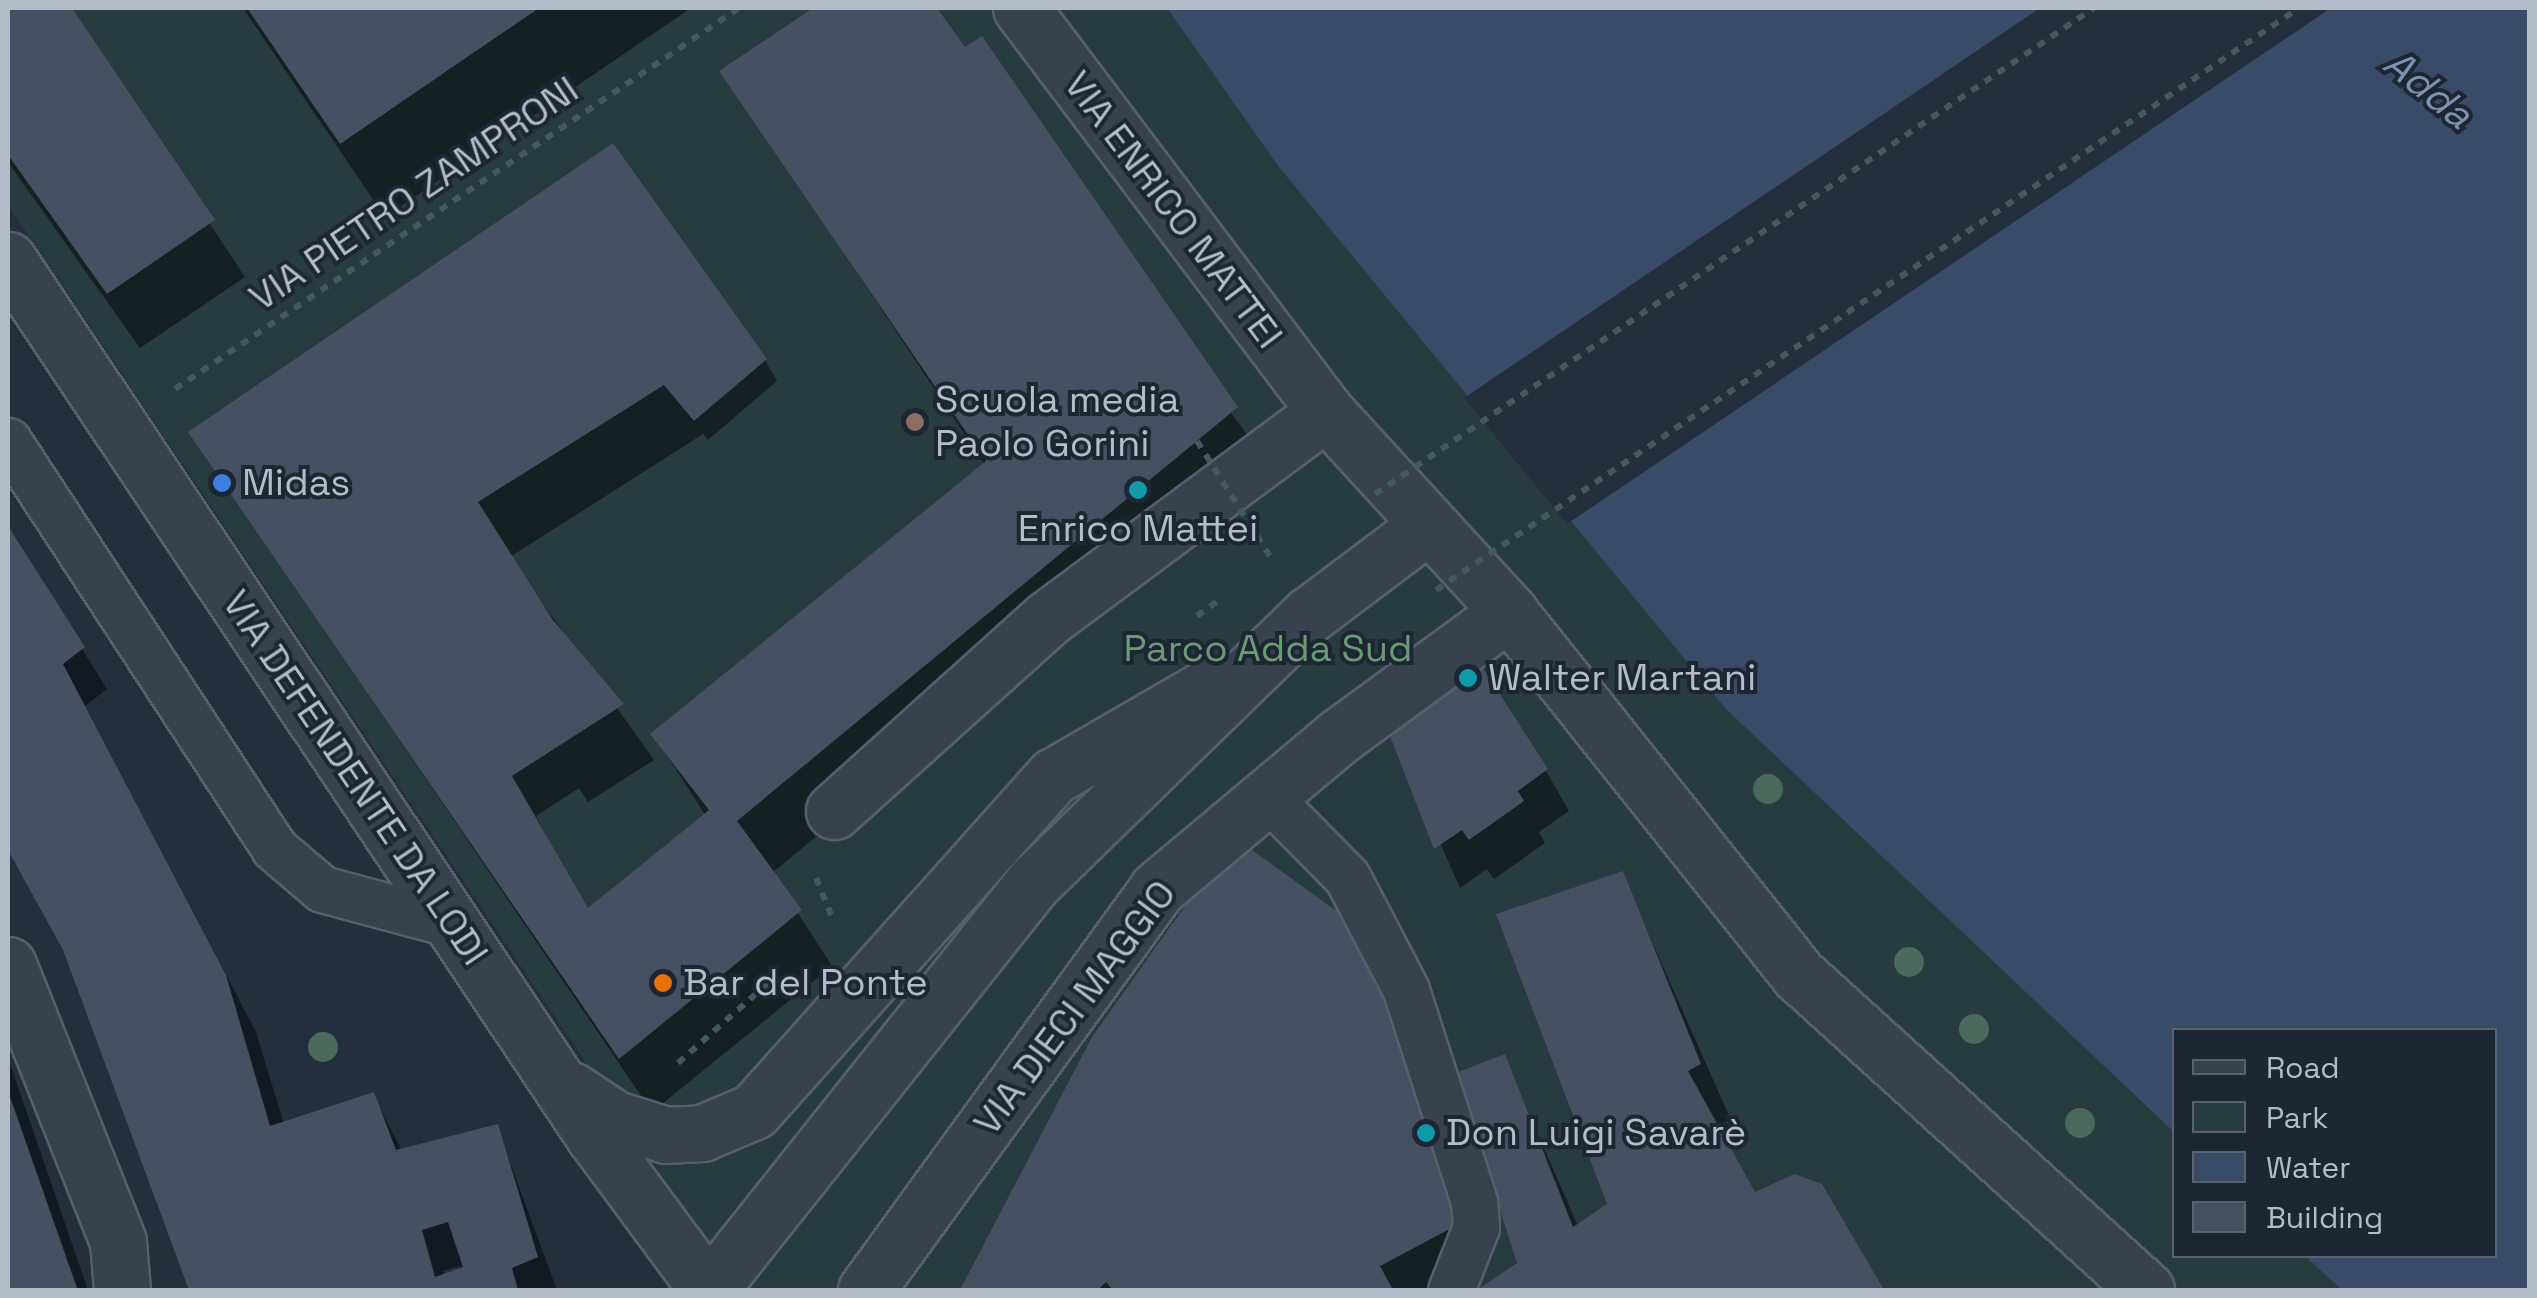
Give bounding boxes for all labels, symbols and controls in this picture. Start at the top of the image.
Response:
water label: Adda [2374,39,2482,139]
street label: VIA ENRICO MATTEI [1054,62,1292,358]
street label: VIA PIETRO ZAMPRONI [241,67,587,321]
place label: Scuola media Paolo Gorini [935,377,1179,466]
marker: Scuola media Paolo Gorini [904,411,926,433]
place label: Midas [242,460,350,506]
marker: Midas [211,472,233,494]
marker: Enrico Mattei [1127,479,1149,501]
place label: Enrico Mattei [1018,506,1258,552]
street label: VIA DEFENDENTE DA LODI [212,582,498,974]
park label: Parco Adda Sud [1123,626,1413,672]
place label: Walter Martani [1488,655,1756,701]
marker: Walter Martani [1457,667,1479,689]
street label: VIA DIECI MAGGIO [964,872,1186,1144]
place label: Bar del Ponte [683,960,928,1006]
marker: Bar del Ponte [652,972,674,994]
legend [2172,1028,2497,1258]
text: Road [2266,1048,2340,1087]
text: Park [2266,1098,2328,1137]
place label: Don Luigi Savarè [1446,1110,1746,1156]
marker: Don Luigi Savarè [1415,1122,1437,1144]
text: Water [2266,1148,2351,1187]
text: Building [2266,1198,2383,1237]

